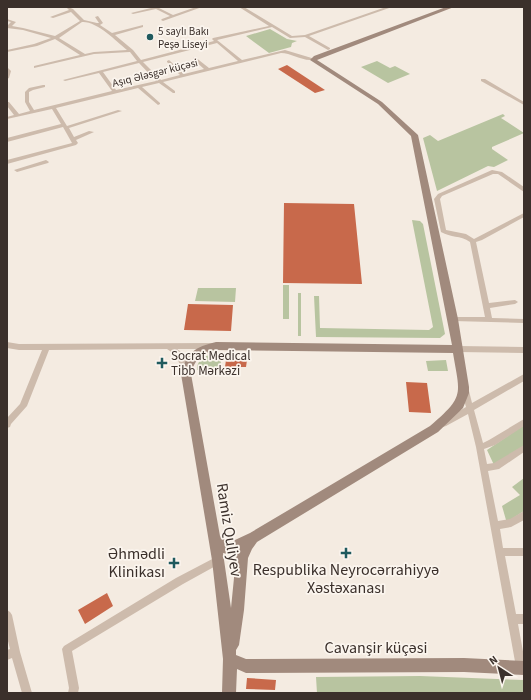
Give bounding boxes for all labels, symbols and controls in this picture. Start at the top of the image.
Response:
place label: 5 saylı Bakı Peşə Liseyi [158,24,209,52]
marker: 5 saylı Bakı Peşə Liseyi [145,32,155,42]
street label: Aşıq Ələsgər küçəsi [111,55,199,91]
place label: Socrat Medical Tibb Mərkəzi [171,347,250,380]
marker: Socrat Medical Tibb Mərkəzi [156,357,168,369]
street label: Ramiz Quliyev [211,482,247,579]
place label: Əhmədli Klinikası [108,543,165,583]
marker: Respublika Neyrocərrahiyyə Xəstəxanası [340,547,352,559]
marker: Əhmədli Klinikası [168,557,180,569]
place label: Respublika Neyrocərrahiyyə Xəstəxanası [253,559,439,599]
street label: Cavanşir küçəsi [325,637,427,659]
north arrow [479,648,519,688]
text: N [486,652,501,669]

